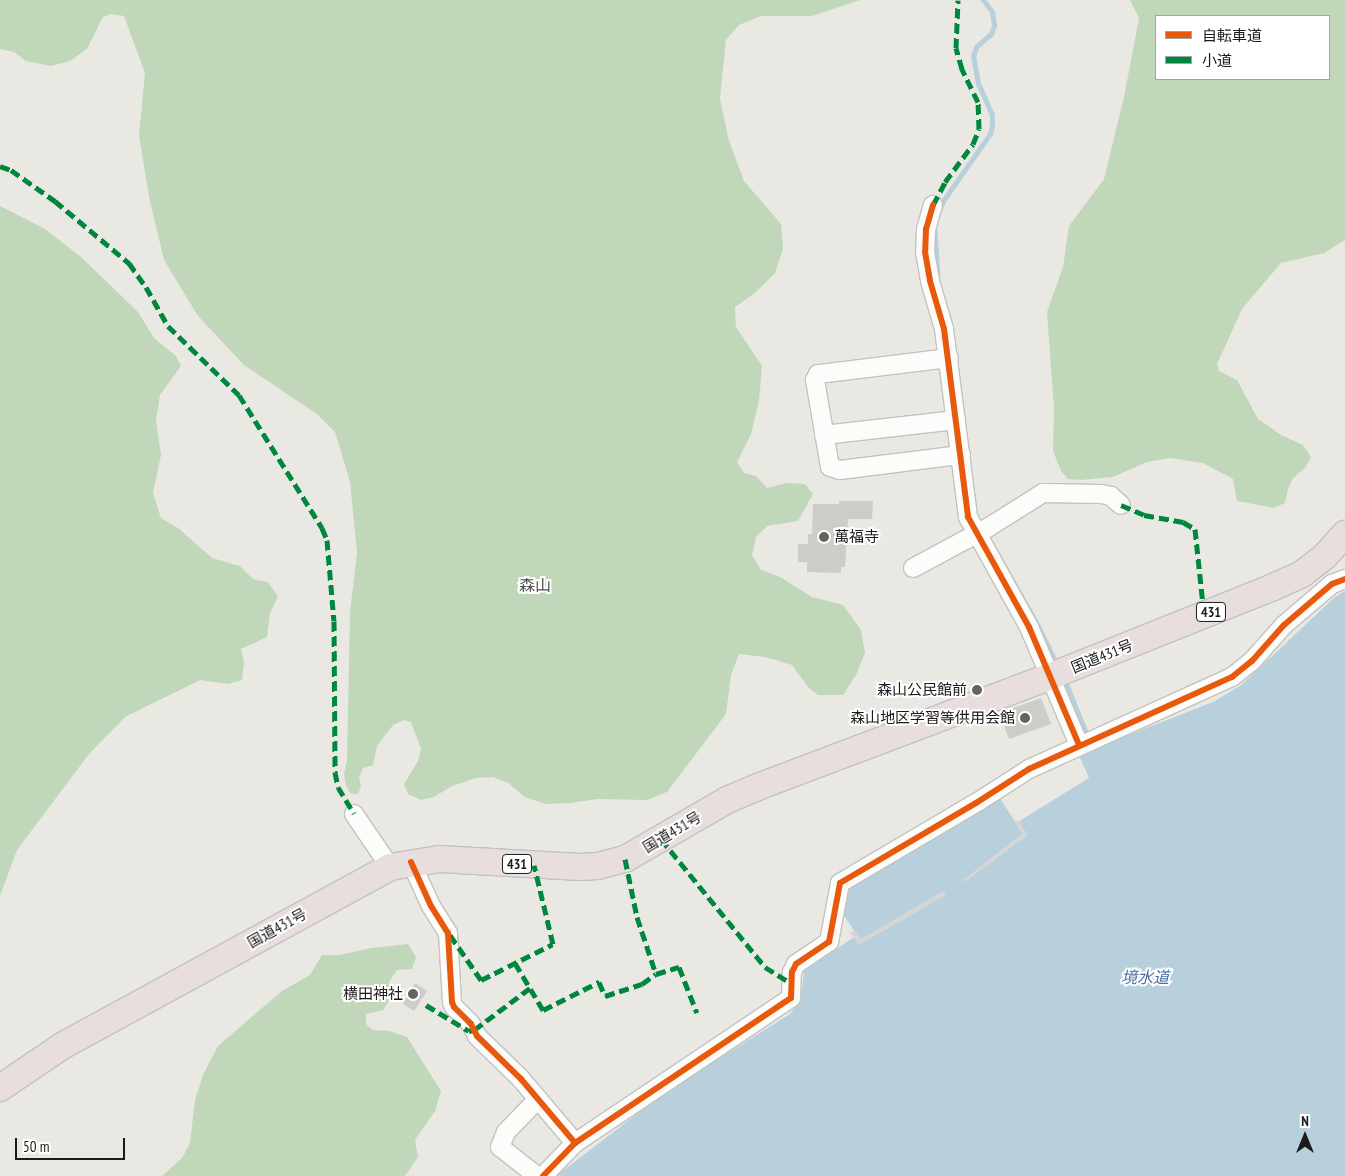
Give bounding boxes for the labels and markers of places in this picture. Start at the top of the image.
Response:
place label: 萬福寺 [834,528,879,546]
marker: 萬福寺 [818,531,830,543]
place label: 森山公民館前 [877,681,967,699]
marker: 森山公民館前 [971,684,983,696]
place label: 森山地区学習等供用会館 [850,709,1015,727]
marker: 森山地区学習等供用会館 [1019,712,1031,724]
place label: 横田神社 [343,985,403,1003]
marker: 横田神社 [407,988,419,1000]

